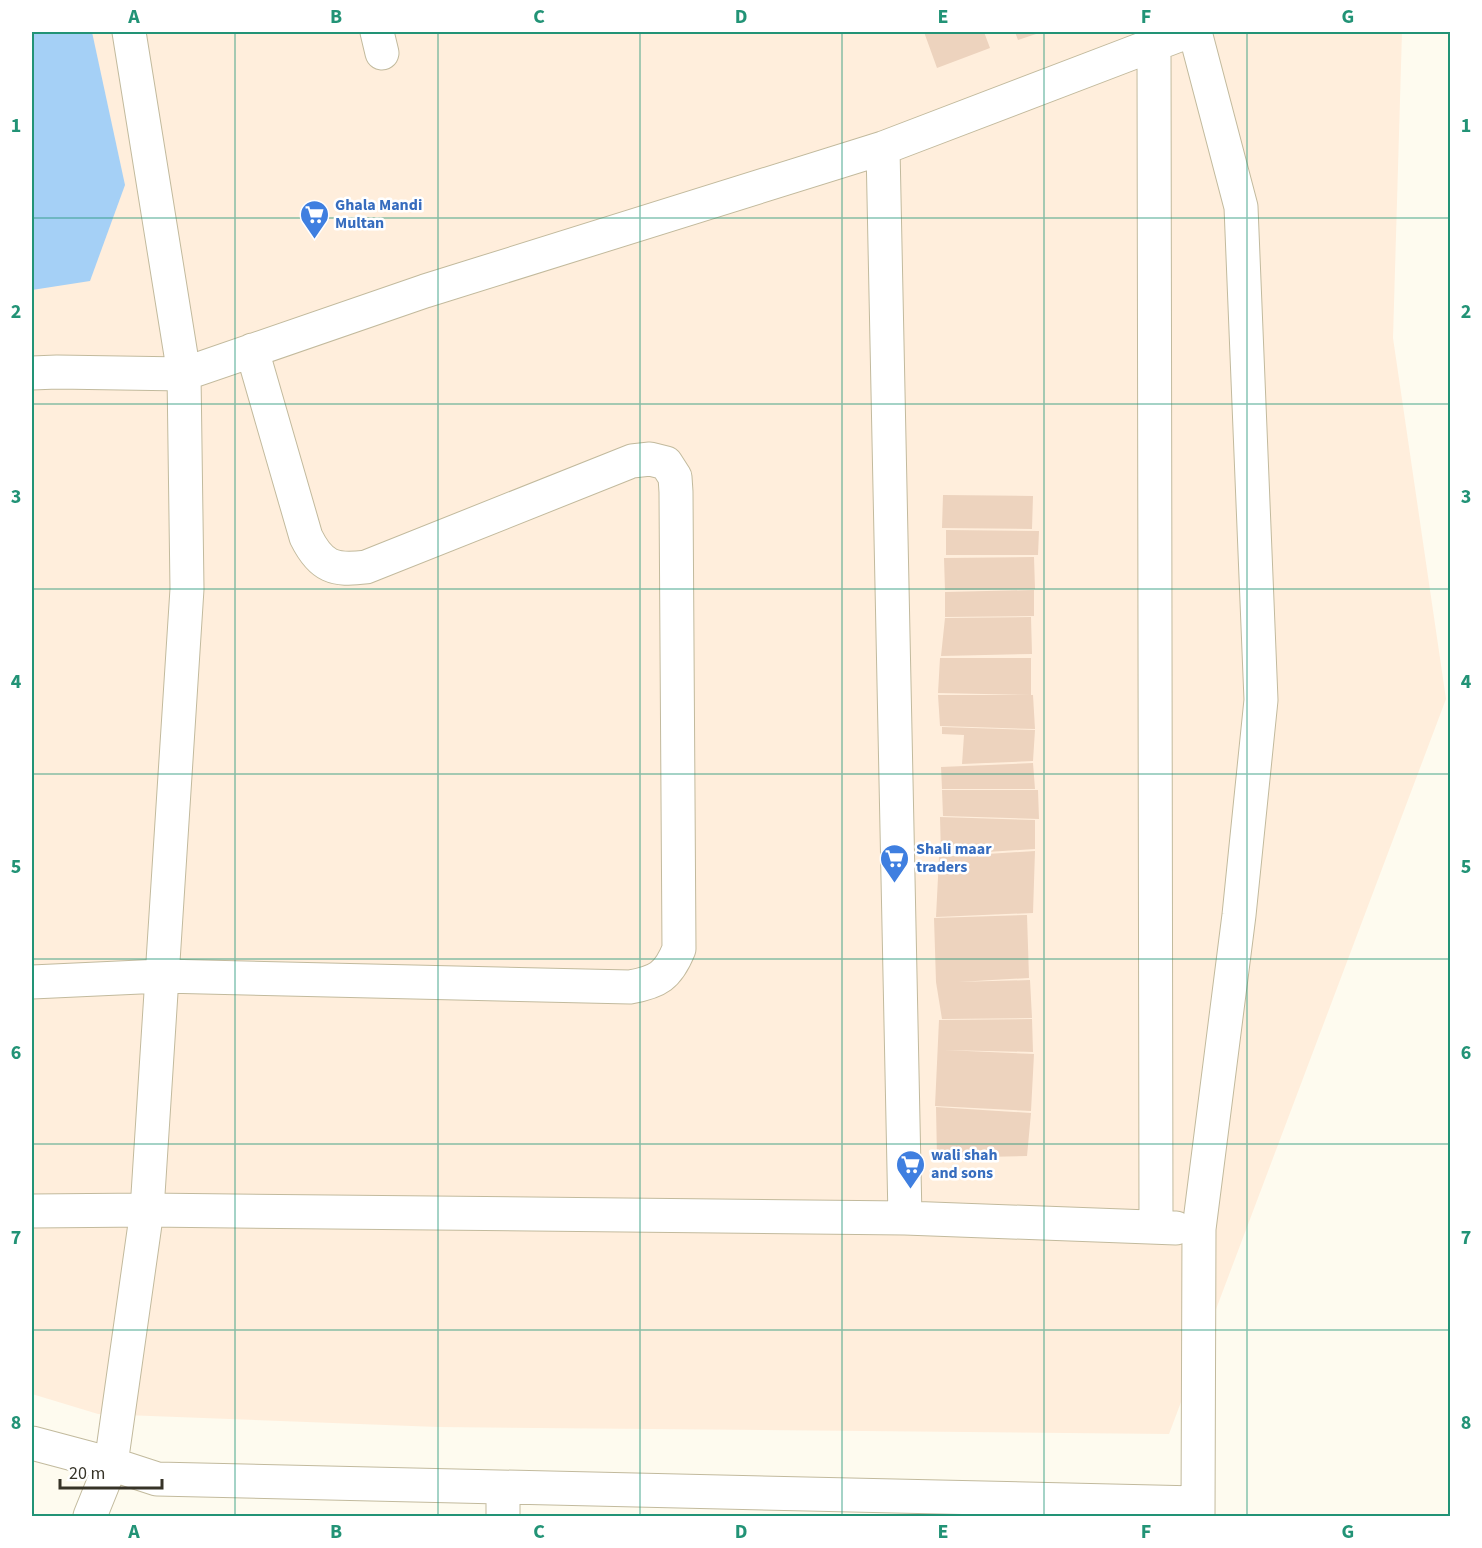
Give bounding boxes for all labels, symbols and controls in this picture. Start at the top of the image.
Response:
text: A [127,3,140,31]
text: B [330,3,342,31]
text: C [533,3,545,31]
text: D [735,3,747,31]
text: E [938,3,948,31]
text: F [1141,3,1151,31]
text: G [1342,3,1354,31]
text: 1 [11,112,21,140]
text: 1 [1461,112,1471,140]
place label: Ghala Mandi Multan [335,194,422,234]
supermarket icon: Ghala Mandi Multan [298,198,330,240]
text: 2 [11,298,21,326]
text: 2 [1461,298,1471,326]
text: 3 [11,483,21,511]
text: 3 [1461,483,1471,511]
text: 4 [11,668,22,696]
text: 4 [1461,668,1472,696]
place label: Shali maar traders [916,838,992,878]
supermarket icon: Shali maar traders [879,842,911,884]
text: 5 [11,853,21,881]
text: 5 [1461,853,1471,881]
text: 6 [11,1039,21,1067]
text: 6 [1461,1039,1471,1067]
place label: wali shah and sons [931,1144,998,1184]
supermarket icon: wali shah and sons [894,1148,926,1190]
text: 7 [11,1224,21,1252]
text: 7 [1461,1224,1471,1252]
text: 8 [11,1409,21,1437]
text: 8 [1461,1409,1471,1437]
scale bar [60,1452,162,1490]
text: 20 m [69,1461,105,1486]
text: A [127,1518,140,1546]
text: B [330,1518,342,1546]
text: C [533,1518,545,1546]
text: D [735,1518,747,1546]
text: E [938,1518,948,1546]
text: F [1141,1518,1151,1546]
text: G [1342,1518,1354,1546]

